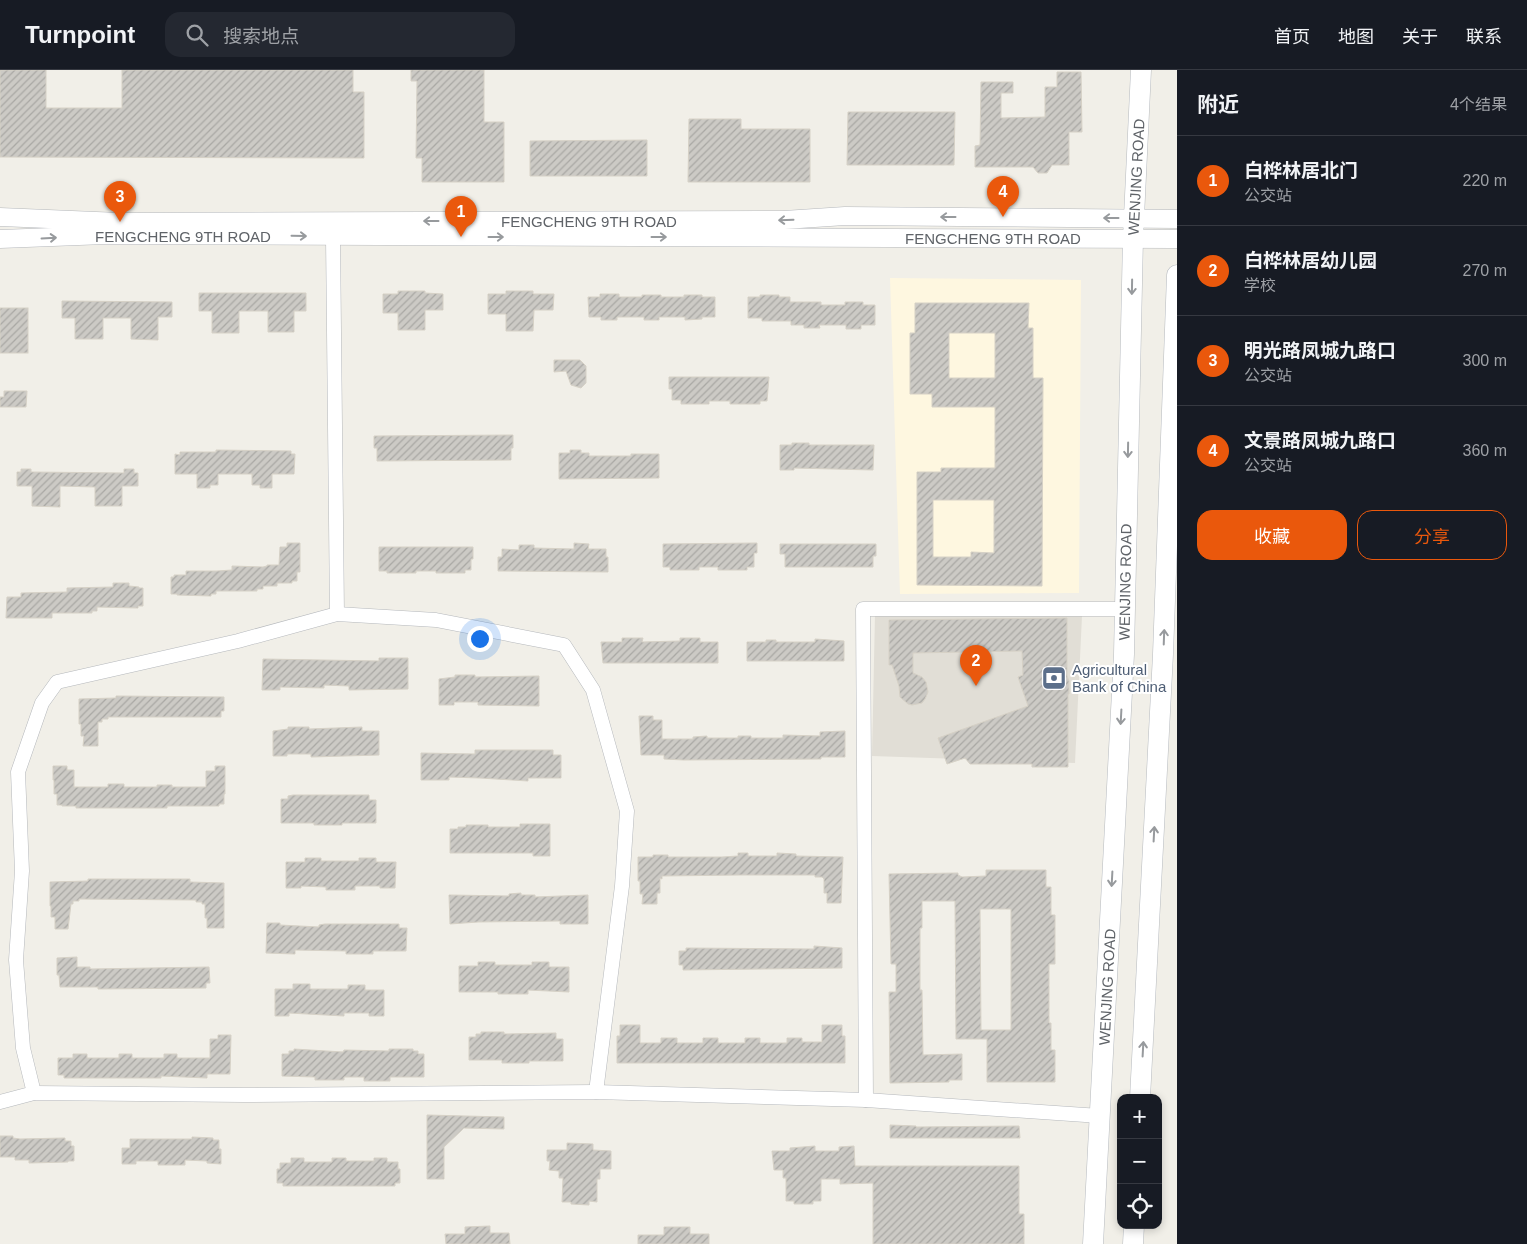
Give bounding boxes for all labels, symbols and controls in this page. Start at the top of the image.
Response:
search box [165,12,515,57]
text: Turnpoint [25,21,135,48]
icon: search [183,21,211,49]
text: 搜索地点 [223,26,299,47]
text: 首页 [1274,27,1310,47]
text: 地图 [1338,27,1374,47]
text: 关于 [1402,27,1438,47]
text: 联系 [1466,27,1502,47]
text: 附近 [1197,93,1239,116]
text: 4个结果 [1450,96,1507,113]
street label: WENJING ROAD [1124,118,1148,236]
text: 白桦林居北门 [1244,160,1358,181]
text: 1 [1209,172,1217,189]
text: 220 m [1463,172,1507,189]
pin: 4 [987,176,1019,217]
pin: 3 [104,181,136,222]
text: 公交站 [1244,187,1292,204]
pin: 1 [445,196,477,237]
one-way arrow [941,212,957,222]
street label: FENGCHENG 9TH ROAD [501,213,677,230]
one-way arrow [1103,213,1120,223]
one-way arrow [778,215,794,225]
one-way arrow [423,216,440,226]
street label: FENGCHENG 9TH ROAD [95,228,271,245]
street label: FENGCHENG 9TH ROAD [905,230,1081,247]
one-way arrow [290,232,306,241]
one-way arrow [488,232,504,242]
one-way arrow [650,232,666,242]
one-way arrow [40,233,56,242]
text: 白桦林居幼儿园 [1244,250,1377,271]
text: 2 [1209,262,1217,279]
text: 270 m [1463,262,1507,279]
text: 学校 [1244,277,1276,294]
one-way arrow [1127,278,1137,295]
text: 明光路凤城九路口 [1244,340,1396,361]
text: 3 [1209,352,1217,369]
text: 300 m [1463,352,1507,369]
text: 公交站 [1244,367,1292,384]
text: 文景路凤城九路口 [1244,430,1396,451]
one-way arrow [1123,441,1133,457]
text: 4 [1209,442,1217,459]
text: 360 m [1463,442,1507,459]
text: 公交站 [1244,457,1292,474]
button: 收藏 [1197,510,1347,560]
button: 分享 [1357,510,1507,560]
street label: WENJING ROAD [1115,523,1135,640]
your location [467,626,493,652]
one-way arrow [1159,629,1169,646]
pin: 2 [960,645,992,686]
place label: Agricultural Bank of China [1072,661,1167,695]
bank icon: Agricultural Bank of China [1041,665,1067,691]
one-way arrow [1116,709,1125,725]
one-way arrow [1149,827,1158,843]
one-way arrow [1108,871,1117,887]
street label: WENJING ROAD [1095,928,1119,1046]
one-way arrow [1138,1041,1147,1057]
map controls [1117,1094,1162,1229]
button: + [1117,1094,1162,1139]
button: − [1117,1139,1162,1184]
button: locate [1117,1184,1162,1229]

